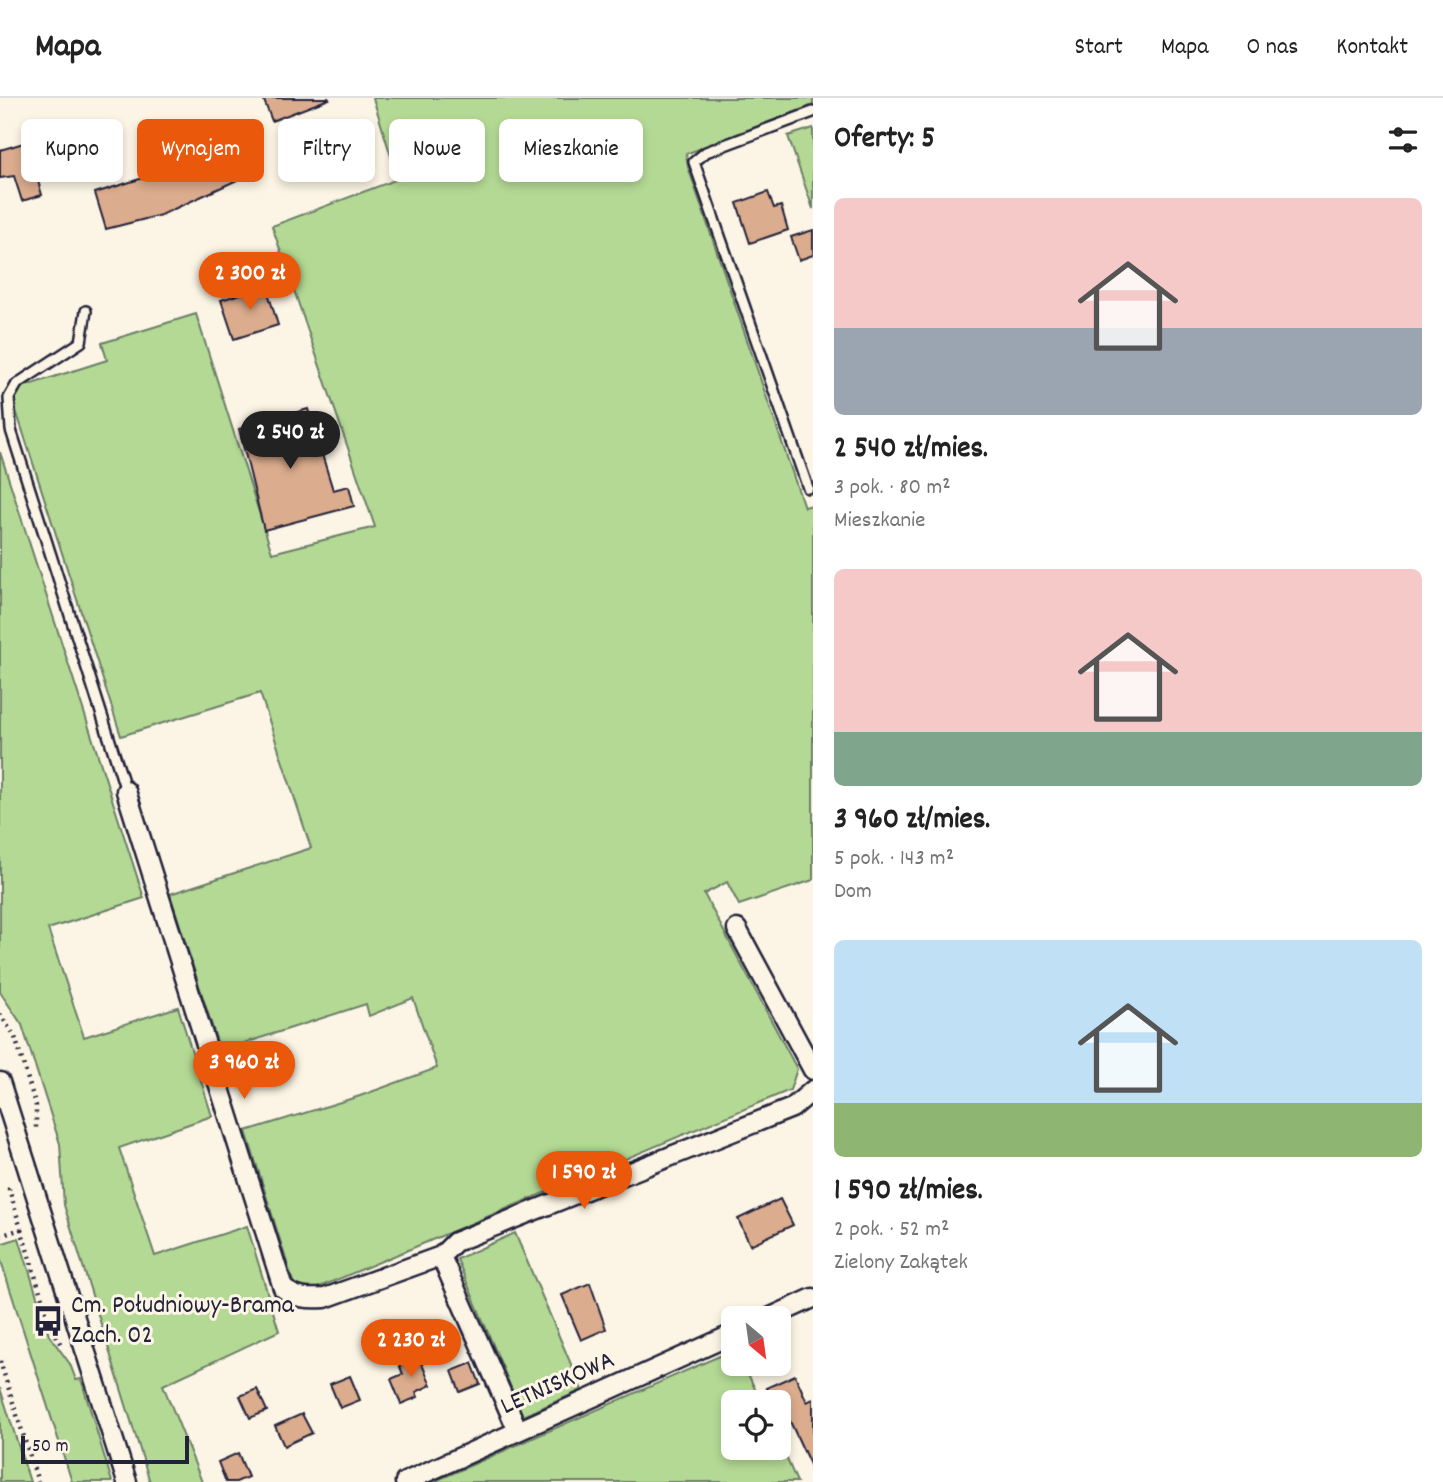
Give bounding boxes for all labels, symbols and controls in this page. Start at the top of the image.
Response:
text: Mapa [35,25,101,72]
text: Start [1074,31,1123,65]
text: Mapa [1161,31,1209,65]
text: O nas [1247,31,1298,65]
text: Kontakt [1336,31,1408,65]
chip: Kupno [21,119,123,182]
chip: Wynajem [137,119,264,182]
chip: Filtry [278,119,375,182]
chip: Nowe [389,119,485,182]
chip: Mieszkanie [499,119,643,182]
text: Oferty: 5 [834,119,935,162]
icon: filters [1384,121,1422,159]
icon: home [1065,243,1191,369]
pin: 2 300 zł [178,252,322,312]
text: 2 300 zł [215,258,285,291]
pin: 2 540 zł [218,412,362,471]
text: 2 540 zł [256,417,324,450]
text: 2 540 zł/mies. [834,429,988,472]
text: 3 pok. · 80 m² [834,472,951,505]
text: Mieszkanie [834,505,925,538]
icon: home [1065,614,1191,740]
text: 3 960 zł/mies. [834,800,990,843]
text: 5 pok. · 143 m² [834,843,954,876]
text: Dom [834,876,872,909]
icon: home [1065,985,1191,1111]
pin: 3 960 zł [172,1042,316,1101]
text: 3 960 zł [209,1047,279,1080]
pin: 1 590 zł [512,1152,656,1211]
text: 1 590 zł [552,1157,616,1190]
text: 1 590 zł/mies. [834,1171,983,1214]
text: 2 pok. · 52 m² [834,1214,949,1247]
text: Zielony Zakątek [834,1247,968,1280]
place label: Cm. Południowy-Brama Zach. 02 [71,1288,295,1355]
bus stop icon: Cm. Południowy-Brama Zach. 02 [31,1304,65,1338]
north arrow [721,1306,791,1376]
map controls [721,1306,791,1460]
pin: 2 230 zł [339,1320,483,1379]
text: 2 230 zł [377,1325,445,1358]
street label: LETNISKOWA [495,1342,621,1426]
button: locate [721,1390,791,1460]
scale bar [21,1433,189,1465]
text: 50 m [32,1434,69,1461]

